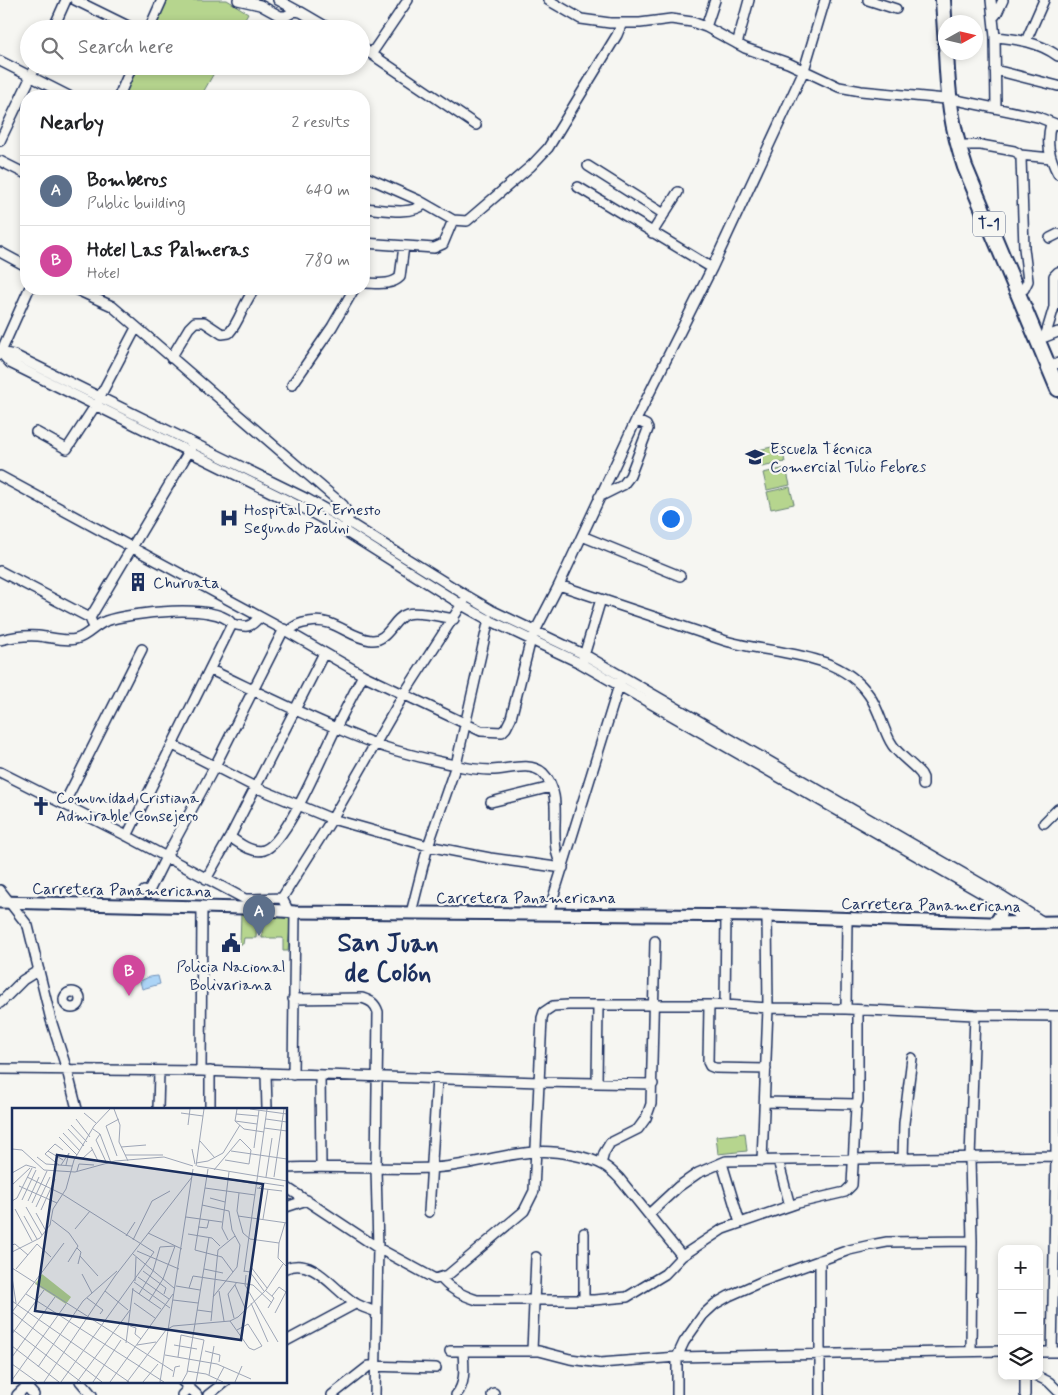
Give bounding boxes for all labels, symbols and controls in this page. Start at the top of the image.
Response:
north arrow [938,15,983,60]
search box [20,20,370,75]
icon: search [38,34,66,62]
text: Search here [78,35,174,60]
text: Nearby [40,109,104,137]
text: 2 results [292,112,350,133]
text: Bomberos [87,168,167,193]
text: A [51,180,61,201]
text: 640 m [305,180,350,201]
text: Public building [87,193,186,214]
road number: T-1 [973,212,1005,236]
text: Hotel Las Palmeras [87,238,249,263]
text: B [51,250,61,271]
text: 780 m [305,250,350,271]
text: Hotel [87,263,120,284]
place label: Escuela Técnica Comercial Tulio Febres [770,439,926,478]
school or university icon: Escuela Técnica Comercial Tulio Febres [744,446,766,468]
place label: Hospital Dr. Ernesto Segundo Paolini [244,500,381,540]
your location [658,506,684,532]
hospital icon: Hospital Dr. Ernesto Segundo Paolini [218,507,240,529]
building icon: Churuata [127,571,149,593]
place label: Churuata [153,573,219,594]
place label: Comunidad Cristiana Admirable Consejero [56,788,200,827]
church icon: Comunidad Cristiana Admirable Consejero [30,795,52,817]
street label: Carretera Panamericana [32,878,212,903]
street label: Carretera Panamericana [436,888,616,909]
street label: Carretera Panamericana [841,893,1021,918]
pin: A [243,895,275,936]
district label: San Juan de Colón [337,927,439,991]
public building icon: Policia Nacional Bolivariana [220,932,242,954]
pin: B [113,955,145,996]
place label: Policia Nacional Bolivariana [177,957,286,996]
inset map [12,1108,288,1382]
map controls [998,1245,1043,1380]
button: + [998,1245,1043,1290]
button: − [998,1290,1043,1335]
button: layers [998,1335,1043,1380]

